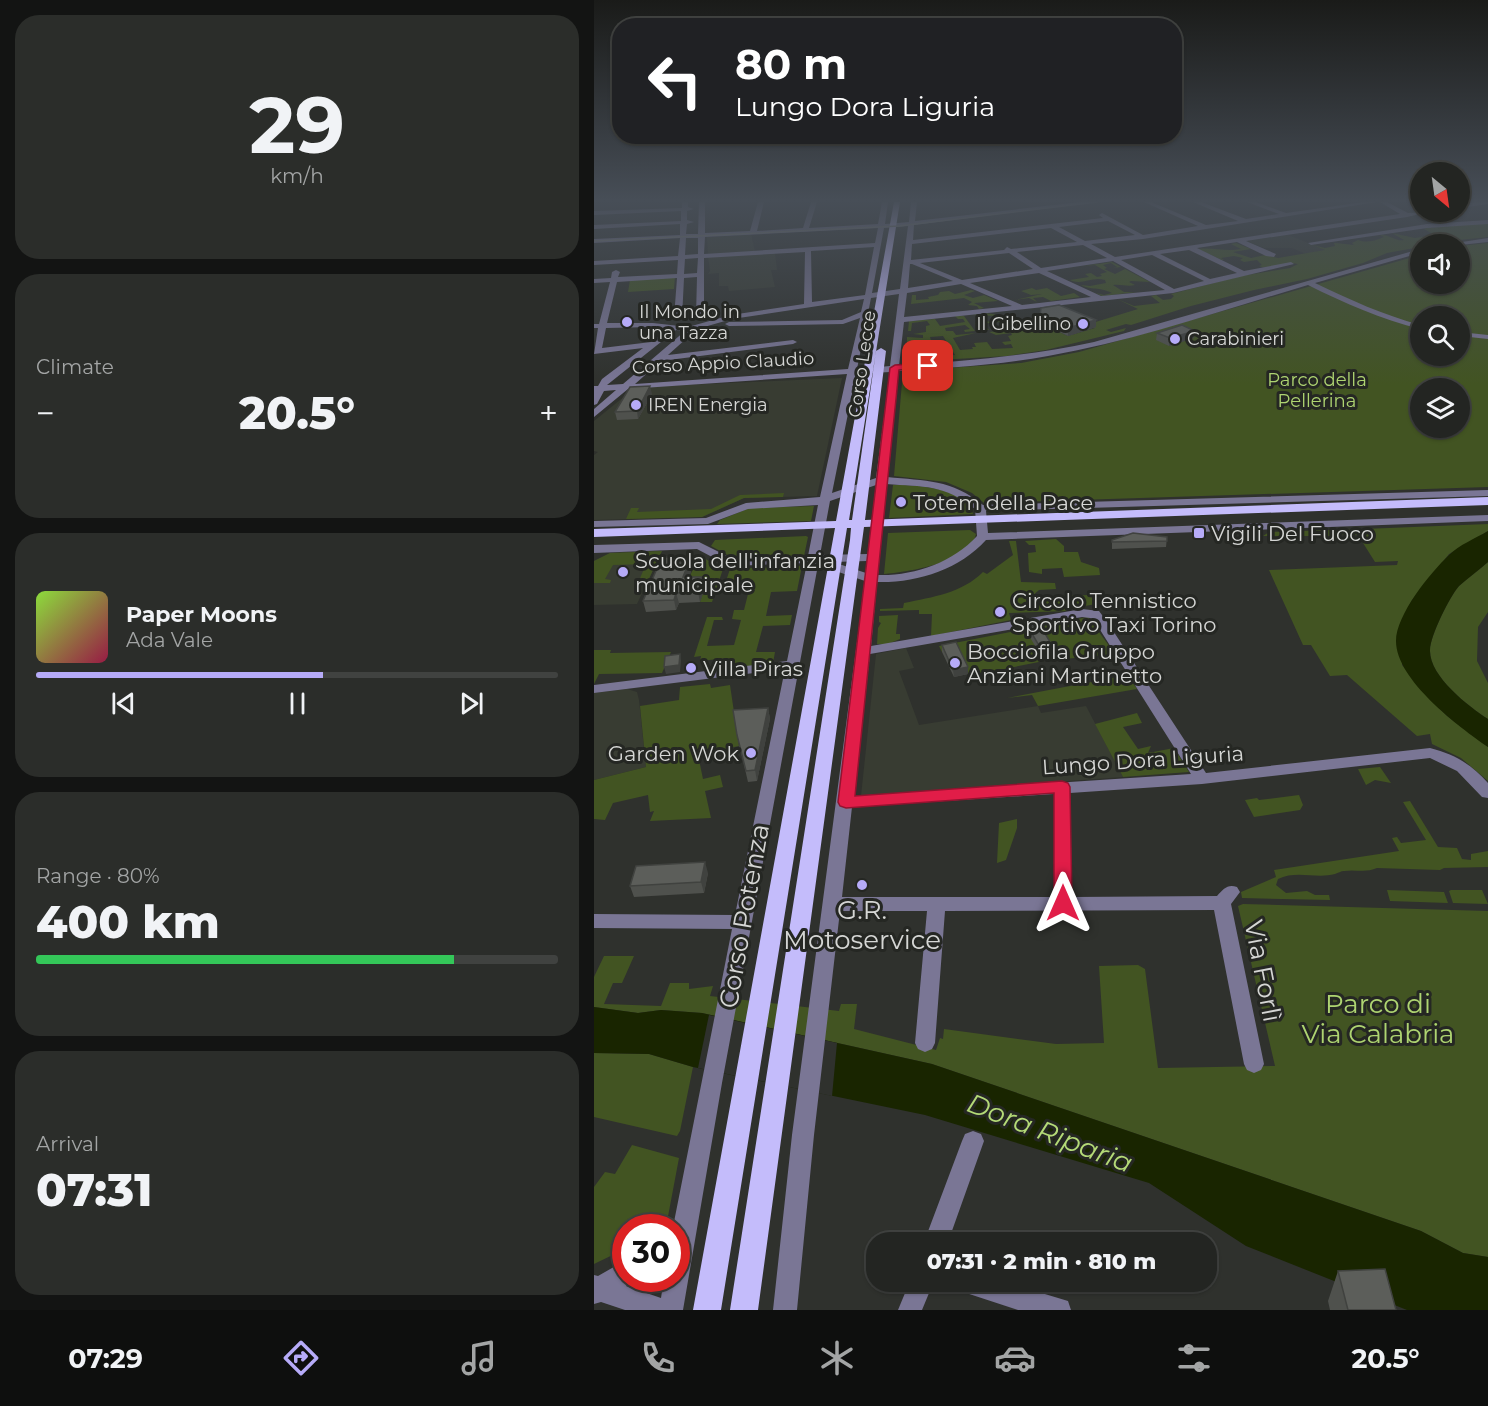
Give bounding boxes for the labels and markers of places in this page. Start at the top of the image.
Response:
place label: Il Mondo in una Tazza [639,301,740,344]
place label: Il Gibellino [976,313,1071,335]
marker: Il Mondo in una Tazza [620,315,634,329]
marker: Il Gibellino [1076,317,1090,331]
place label: Carabinieri [1187,328,1284,350]
marker: Carabinieri [1168,332,1182,346]
pin [902,340,953,391]
place label: IREN Energia [648,394,768,416]
marker: IREN Energia [629,398,643,412]
place label: Totem della Pace [913,490,1093,515]
marker: Totem della Pace [894,495,908,509]
place label: Vigili Del Fuoco [1211,521,1374,546]
marker: Vigili Del Fuoco [1192,526,1206,540]
place label: Scuola dell'infanzia municipale [635,548,835,597]
marker: Scuola dell'infanzia municipale [616,565,630,579]
place label: Circolo Tennistico Sportivo Taxi Torino [1012,588,1217,637]
marker: Circolo Tennistico Sportivo Taxi Torino [993,605,1007,619]
place label: Bocciofila Gruppo Anziani Martinetto [967,639,1162,688]
place label: Villa Piras [703,656,803,681]
marker: Bocciofila Gruppo Anziani Martinetto [948,656,962,670]
marker: Villa Piras [684,661,698,675]
place label: Garden Wok [608,741,739,766]
marker: Garden Wok [744,746,758,760]
marker: G.R. Motoservice [855,878,869,892]
place label: G.R. Motoservice [783,894,941,956]

